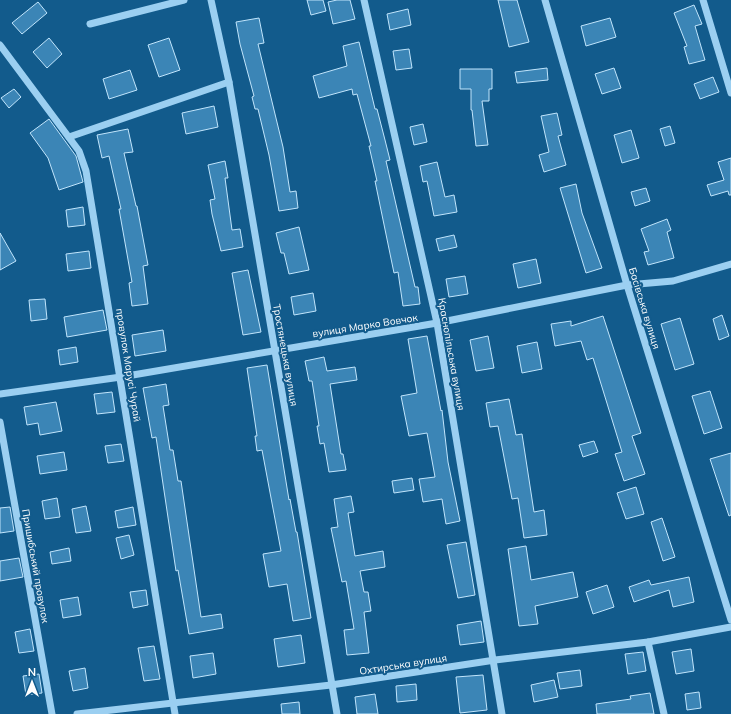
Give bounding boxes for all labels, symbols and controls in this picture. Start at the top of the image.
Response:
street label: Басівська вулиця [626,266,663,351]
street label: Краснопільська вулиця [435,297,468,411]
street label: Тростянецька вулиця [270,303,301,407]
street label: провулок Марусі Чурай [113,307,144,423]
street label: вулиця Марко Вовчок [312,311,419,340]
street label: Пришибський провулок [19,508,52,625]
street label: Охтирська вулиця [358,651,448,678]
north arrow [12,662,52,702]
text: N [28,665,36,679]

